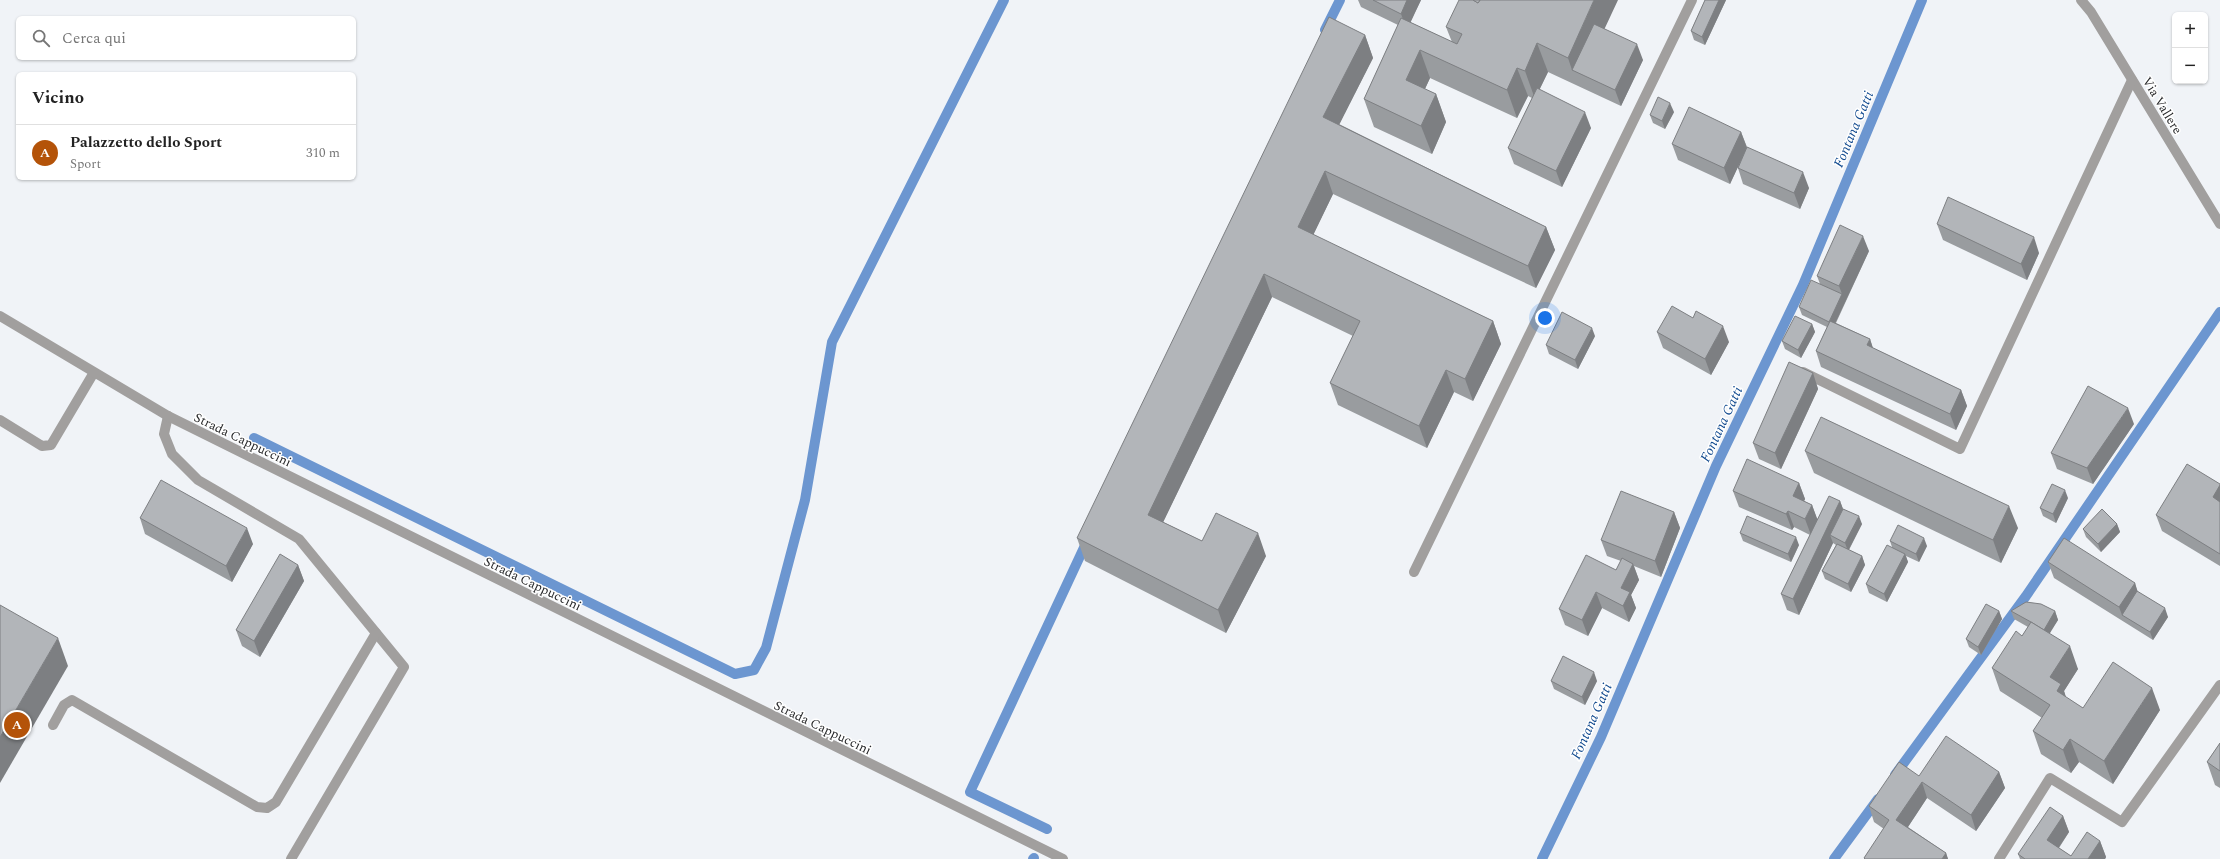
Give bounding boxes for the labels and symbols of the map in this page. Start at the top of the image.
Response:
street label: Via Vallere [2137,73,2187,138]
water label: Fontana Gatti [1828,88,1879,171]
your location [1535,308,1555,328]
water label: Fontana Gatti [1695,383,1748,466]
street label: Strada Cappuccini [190,408,295,472]
street label: Strada Cappuccini [480,552,585,616]
water label: Fontana Gatti [1565,680,1618,763]
street label: Strada Cappuccini [770,696,875,760]
pin: A [4,710,30,740]

